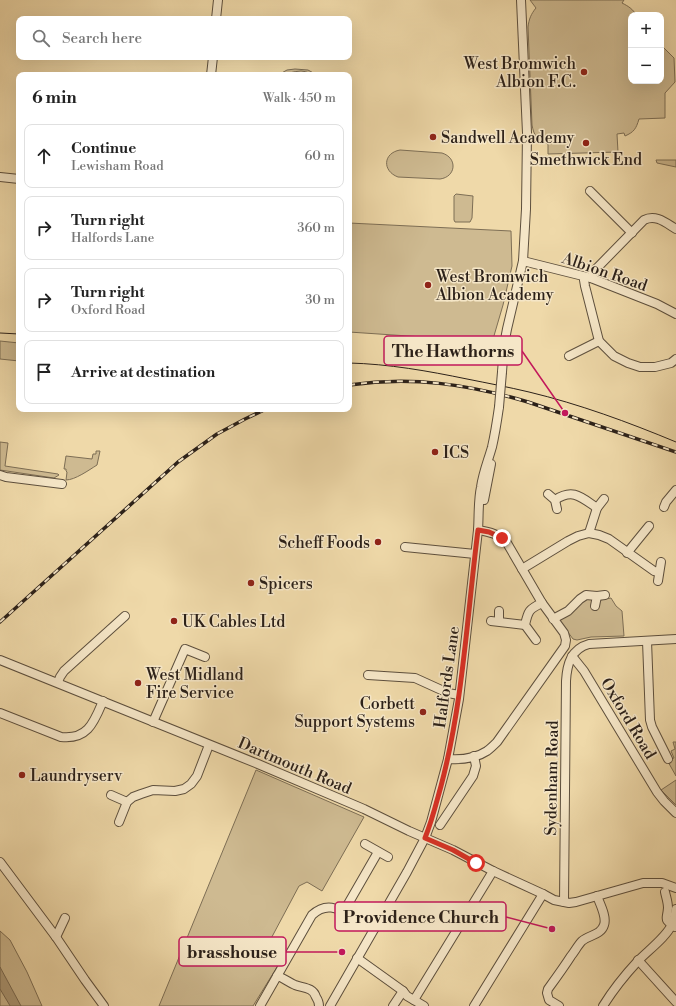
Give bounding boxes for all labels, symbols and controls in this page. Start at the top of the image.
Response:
map controls [628,12,664,84]
button: + [628,12,664,48]
search box [16,16,352,60]
icon: search [30,27,52,49]
text: Search here [62,29,142,48]
button: − [628,48,664,84]
place label: West Bromwich Albion F.C. [463,54,576,92]
marker: West Bromwich Albion F.C. [579,67,589,77]
text: 6 min [32,87,77,109]
text: Walk · 450 m [263,90,336,106]
place label: Sandwell Academy [441,128,575,148]
marker: Sandwell Academy [428,132,438,142]
marker: Smethwick End [581,138,591,148]
text: Continue [71,139,136,158]
icon: ahead [33,145,55,167]
text: 60 m [304,148,335,164]
place label: Smethwick End [530,150,642,170]
text: Lewisham Road [71,158,164,174]
text: Turn right [71,211,145,230]
icon: right [33,217,55,239]
text: 360 m [297,220,335,236]
text: Halfords Lane [71,230,154,246]
street label: Albion Road [558,248,650,296]
place label: West Bromwich Albion Academy [435,267,554,305]
marker: West Bromwich Albion Academy [423,280,433,290]
text: Turn right [71,283,145,302]
icon: right [33,289,55,311]
text: 30 m [305,292,335,308]
text: Oxford Road [71,302,145,318]
callout: The Hawthorns [384,336,522,365]
text: The Hawthorns [392,341,514,363]
icon: arrive [33,361,55,383]
text: Arrive at destination [71,363,215,382]
place label: ICS [443,443,469,463]
marker: ICS [430,447,440,457]
route end [493,529,511,547]
place label: Scheff Foods [278,533,370,553]
marker: Scheff Foods [373,537,383,547]
place label: Spicers [259,574,313,594]
marker: Spicers [246,578,256,588]
place label: UK Cables Ltd [182,612,285,632]
marker: UK Cables Ltd [169,616,179,626]
street label: Halfords Lane [430,625,464,729]
place label: West Midland Fire Service [145,665,244,703]
street label: Oxford Road [596,674,660,763]
marker: West Midland Fire Service [133,678,143,688]
place label: Corbett Support Systems [294,694,415,732]
marker: Corbett Support Systems [418,707,428,717]
street label: Sydenham Road [541,720,563,836]
street label: Dartmouth Road [235,733,354,799]
place label: Laundryserv [30,766,123,786]
marker: Laundryserv [17,770,27,780]
route start [467,854,485,872]
callout: Providence Church [335,902,506,931]
text: Providence Church [343,907,499,929]
callout: brasshouse [179,937,286,966]
text: brasshouse [187,942,277,964]

